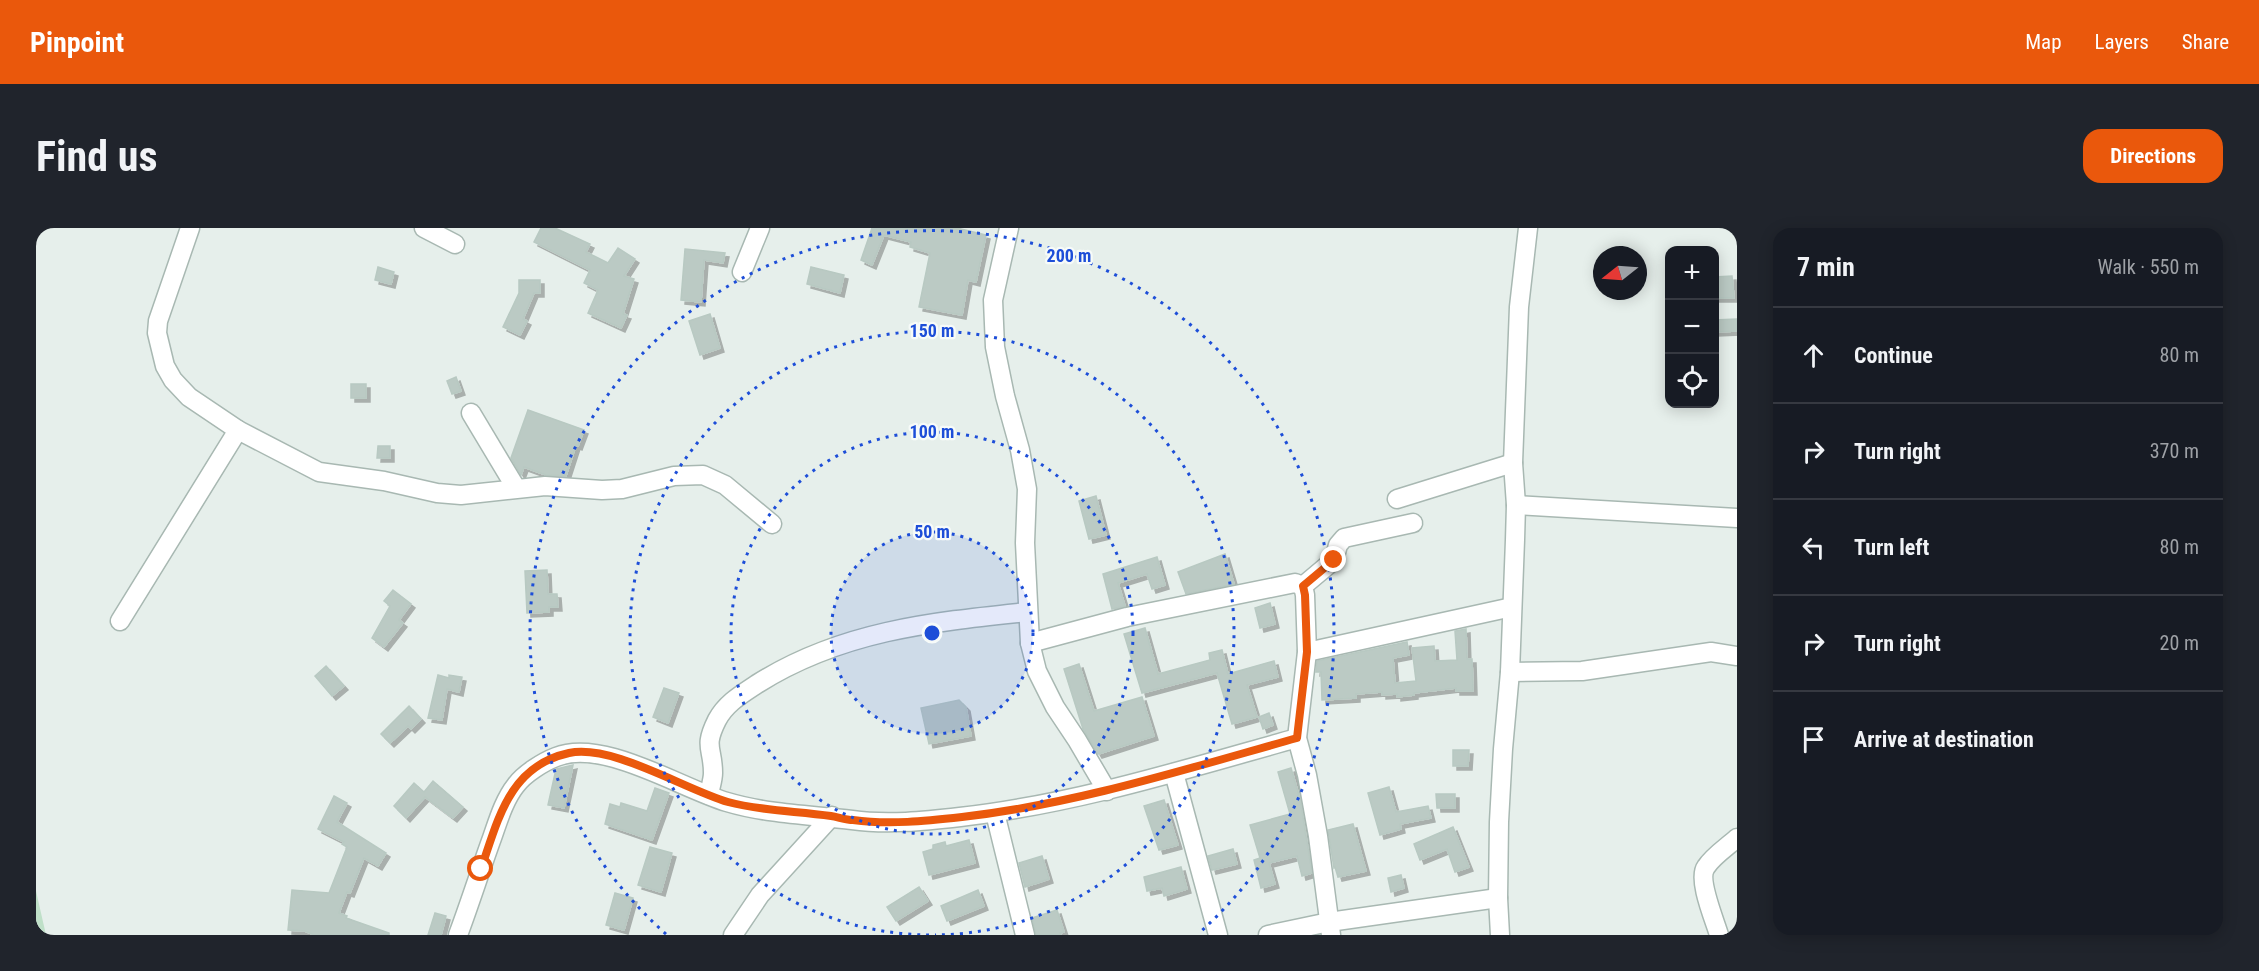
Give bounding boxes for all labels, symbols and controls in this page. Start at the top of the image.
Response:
text: Pinpoint [30,26,124,59]
text: Map [2025,30,2062,54]
text: Layers [2095,30,2149,54]
text: Share [2182,30,2229,54]
button: Directions [2083,129,2223,183]
text: Find us [36,132,157,181]
text: 200 m [1047,245,1091,266]
north arrow [1593,246,1647,300]
map controls [1665,246,1719,408]
button: + [1665,246,1719,300]
text: 7 min [1797,252,1855,282]
text: Walk · 550 m [2098,255,2199,279]
button: − [1665,300,1719,354]
text: 150 m [910,320,954,341]
icon: ahead [1797,339,1830,372]
text: Continue [1854,343,1933,368]
text: 80 m [2160,343,2199,367]
button: locate [1665,354,1719,408]
text: 100 m [910,421,954,442]
icon: right [1797,435,1830,468]
text: Turn right [1854,439,1941,464]
text: 370 m [2150,439,2199,463]
text: 50 m [914,521,950,542]
icon: left [1797,531,1830,564]
text: Turn left [1854,535,1929,560]
text: 80 m [2160,535,2199,559]
route end [1320,546,1346,572]
centre of rings [922,623,942,643]
icon: right [1797,627,1830,660]
text: Turn right [1854,631,1941,656]
text: 20 m [2160,631,2199,655]
icon: arrive [1797,723,1830,756]
text: Arrive at destination [1854,727,2034,752]
route start [467,855,493,881]

